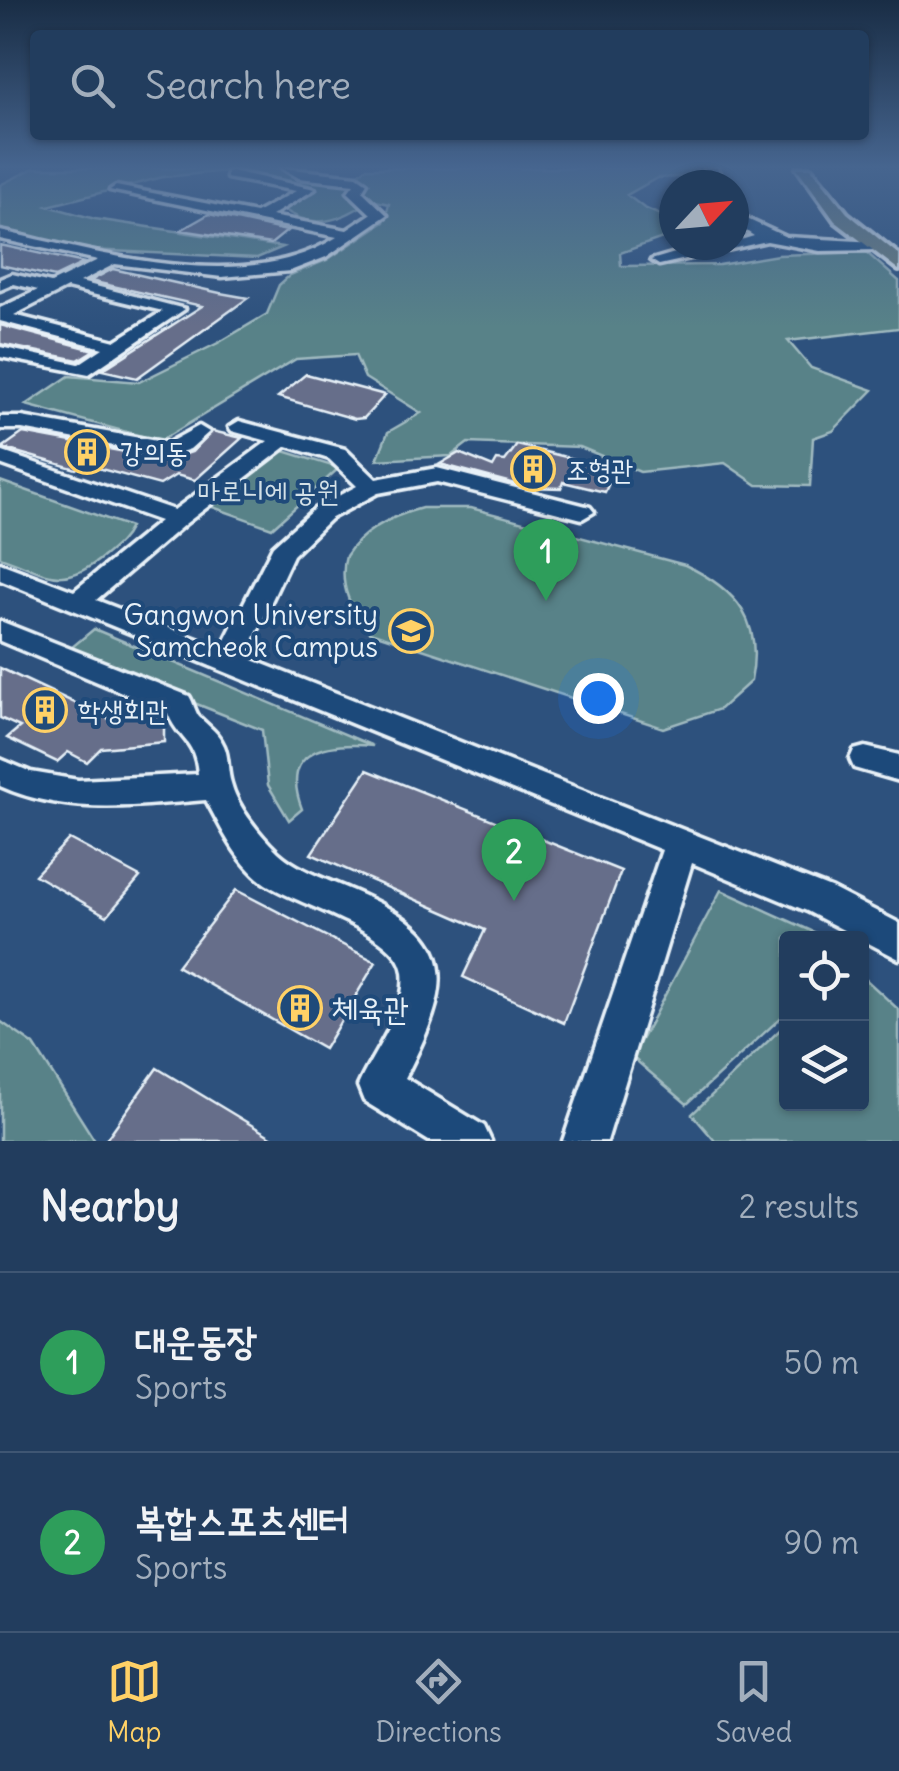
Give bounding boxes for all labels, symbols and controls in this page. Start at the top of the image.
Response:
search box [30,30,869,140]
icon: search [65,58,120,113]
text: Search here [145,62,351,109]
north arrow [659,170,749,260]
building icon: 강의동 [64,429,110,475]
place label: 강의동 [120,434,188,470]
building icon: 조형관 [510,446,556,492]
place label: 조형관 [566,451,634,487]
park label: 마로니에 공원 [197,473,339,509]
pin: 1 [514,518,578,601]
place label: Gangwon University Samcheok Campus [124,597,378,665]
school or university icon: Gangwon University Samcheok Campus [388,608,434,654]
your location [573,673,624,724]
building icon: 학생회관 [22,687,68,733]
place label: 학생회관 [78,692,168,728]
pin: 2 [482,818,546,901]
map controls [779,931,869,1111]
button: locate [779,931,869,1021]
building icon: 체육관 [277,985,323,1031]
place label: 체육관 [332,988,409,1029]
button: layers [779,1021,869,1111]
text: Nearby [40,1180,179,1232]
text: 2 results [739,1186,859,1227]
text: 대운동장 [135,1317,257,1364]
text: 1 [66,1342,79,1383]
text: 50 m [784,1342,859,1383]
text: Sports [135,1367,227,1408]
text: 복합스포츠센터 [135,1497,349,1544]
text: 2 [64,1522,81,1563]
text: 90 m [784,1522,859,1563]
text: Sports [135,1547,227,1588]
tab: Map [107,1654,162,1750]
tab: Directions [375,1654,502,1750]
tab: Saved [715,1654,792,1750]

